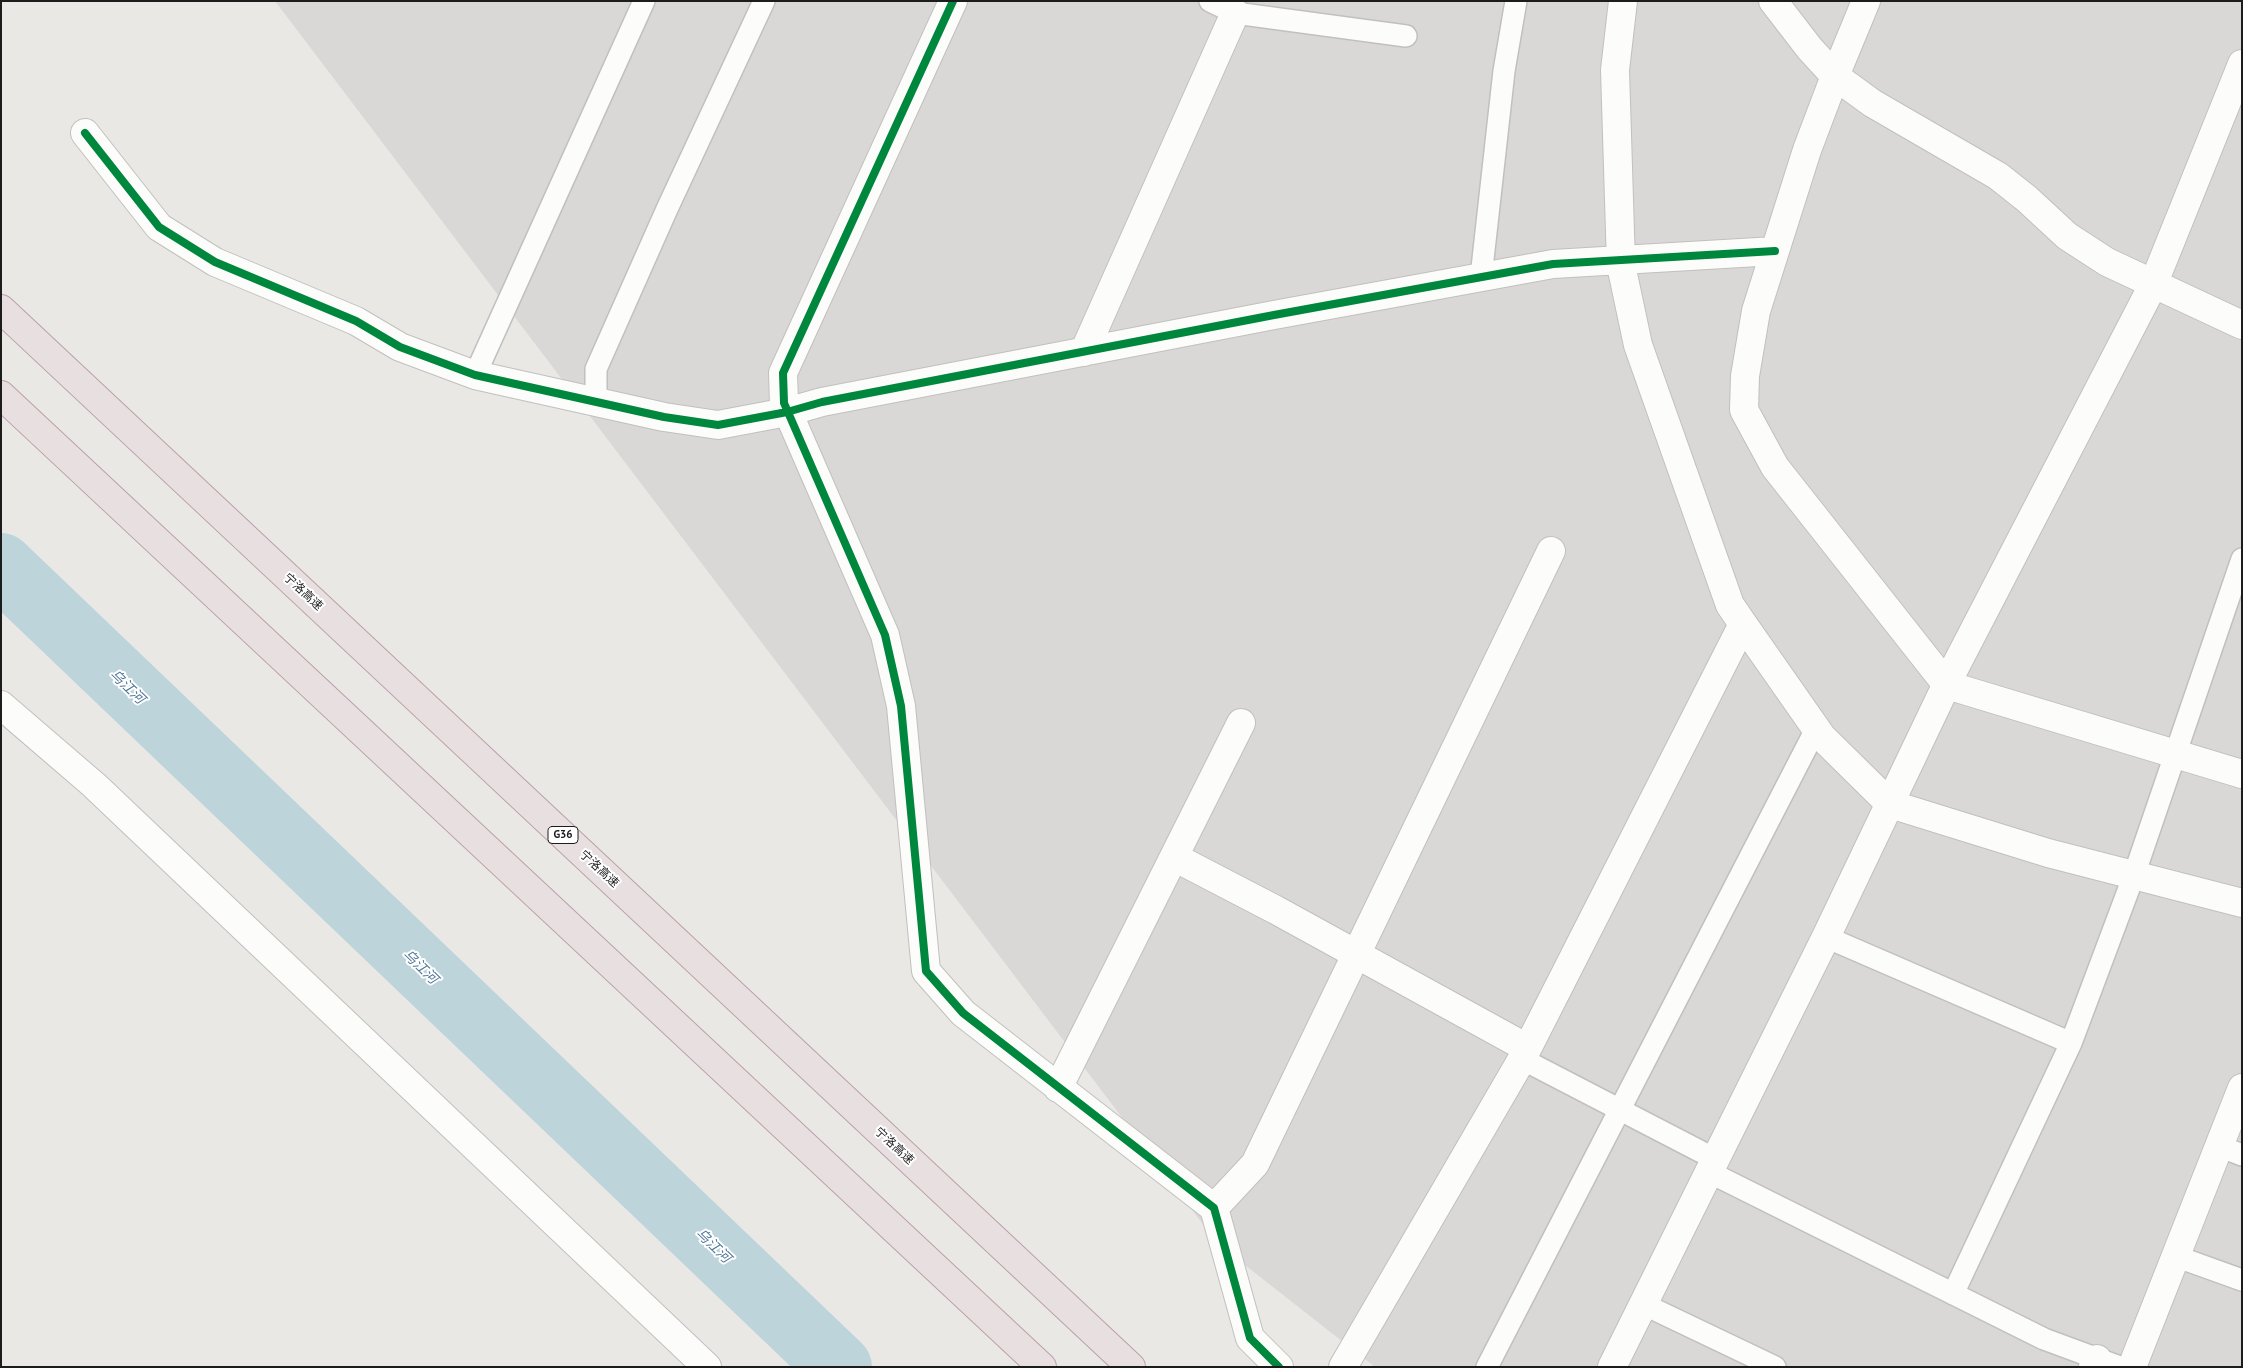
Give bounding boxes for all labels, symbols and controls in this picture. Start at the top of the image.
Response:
street label: 宁洛高速 [281,570,325,614]
water label: 乌江河 [106,666,148,708]
road number: G36 [548,826,578,844]
street label: 宁洛高速 [577,847,621,891]
water label: 乌江河 [399,946,441,988]
street label: 宁洛高速 [872,1124,916,1168]
water label: 乌江河 [692,1225,734,1267]

